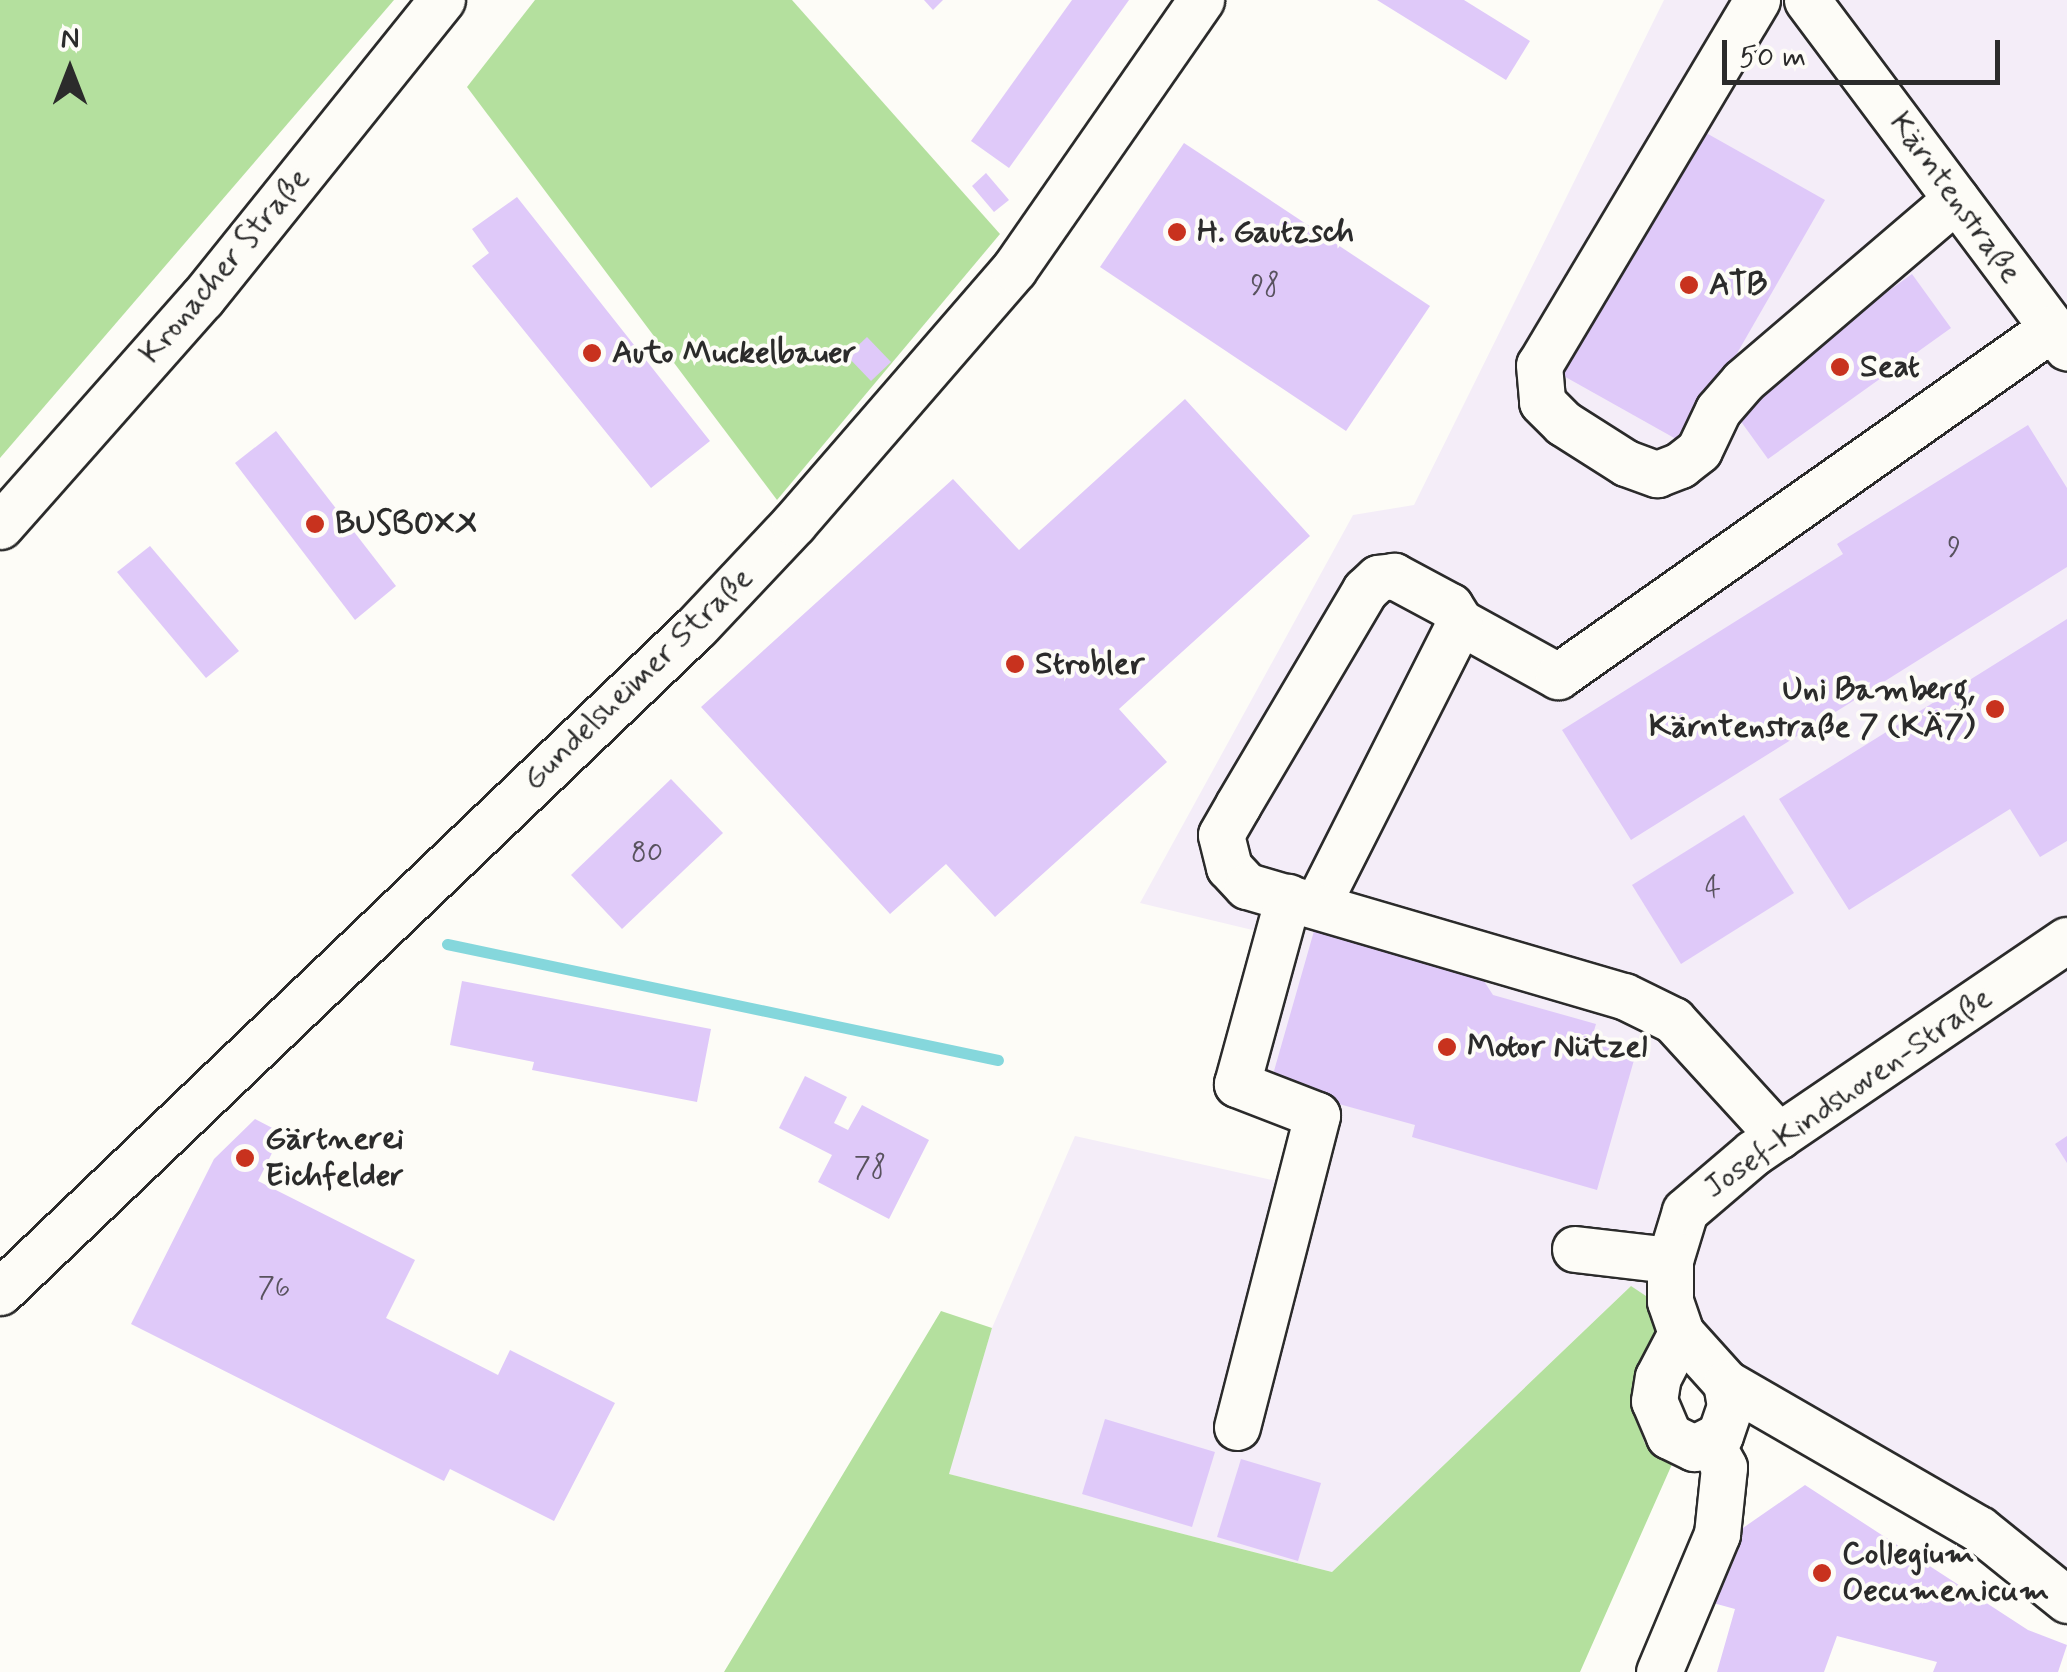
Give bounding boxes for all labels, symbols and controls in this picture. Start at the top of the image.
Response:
north arrow [20,20,120,120]
scale bar [1727,20,2004,82]
text: N [61,21,79,58]
text: 50 m [1739,38,1806,77]
street label: Kärntenstraße [1880,105,2030,291]
street label: Kronacher Straße [132,160,318,372]
place label: H. Gautzsch [1197,213,1354,251]
marker: H. Gautzsch [1166,221,1188,243]
place label: ATB [1709,266,1767,304]
house number: 98 [1250,270,1280,304]
marker: ATB [1678,274,1700,296]
place label: Auto Muckelbauer [612,334,858,372]
marker: Auto Muckelbauer [581,342,603,364]
place label: Seat [1860,348,1920,386]
marker: Seat [1829,356,1851,378]
place label: BUSBOXX [335,505,478,543]
marker: BUSBOXX [304,513,326,535]
house number: 9 [1947,532,1961,566]
street label: Gundelsheimer Straße [517,561,759,797]
place label: Strobler [1035,645,1144,683]
marker: Strobler [1004,653,1026,675]
place label: Uni Bamberg, Kärntenstraße 7 (KÄ7) [1649,672,1975,747]
marker: Uni Bamberg, Kärntenstraße 7 (KÄ7) [1984,698,2006,720]
house number: 80 [631,837,663,871]
house number: 4 [1705,872,1721,906]
street label: Josef-Kindshoven-Straße [1697,979,1999,1207]
place label: Motor Nützel [1467,1028,1647,1066]
marker: Motor Nützel [1436,1036,1458,1058]
place label: Gärtnerei Eichfelder [265,1121,404,1196]
marker: Gärtnerei Eichfelder [234,1147,256,1169]
house number: 78 [854,1152,886,1186]
house number: 76 [258,1272,290,1306]
place label: Collegium Oecumenicum [1842,1536,2049,1611]
marker: Collegium Oecumenicum [1811,1562,1833,1584]

